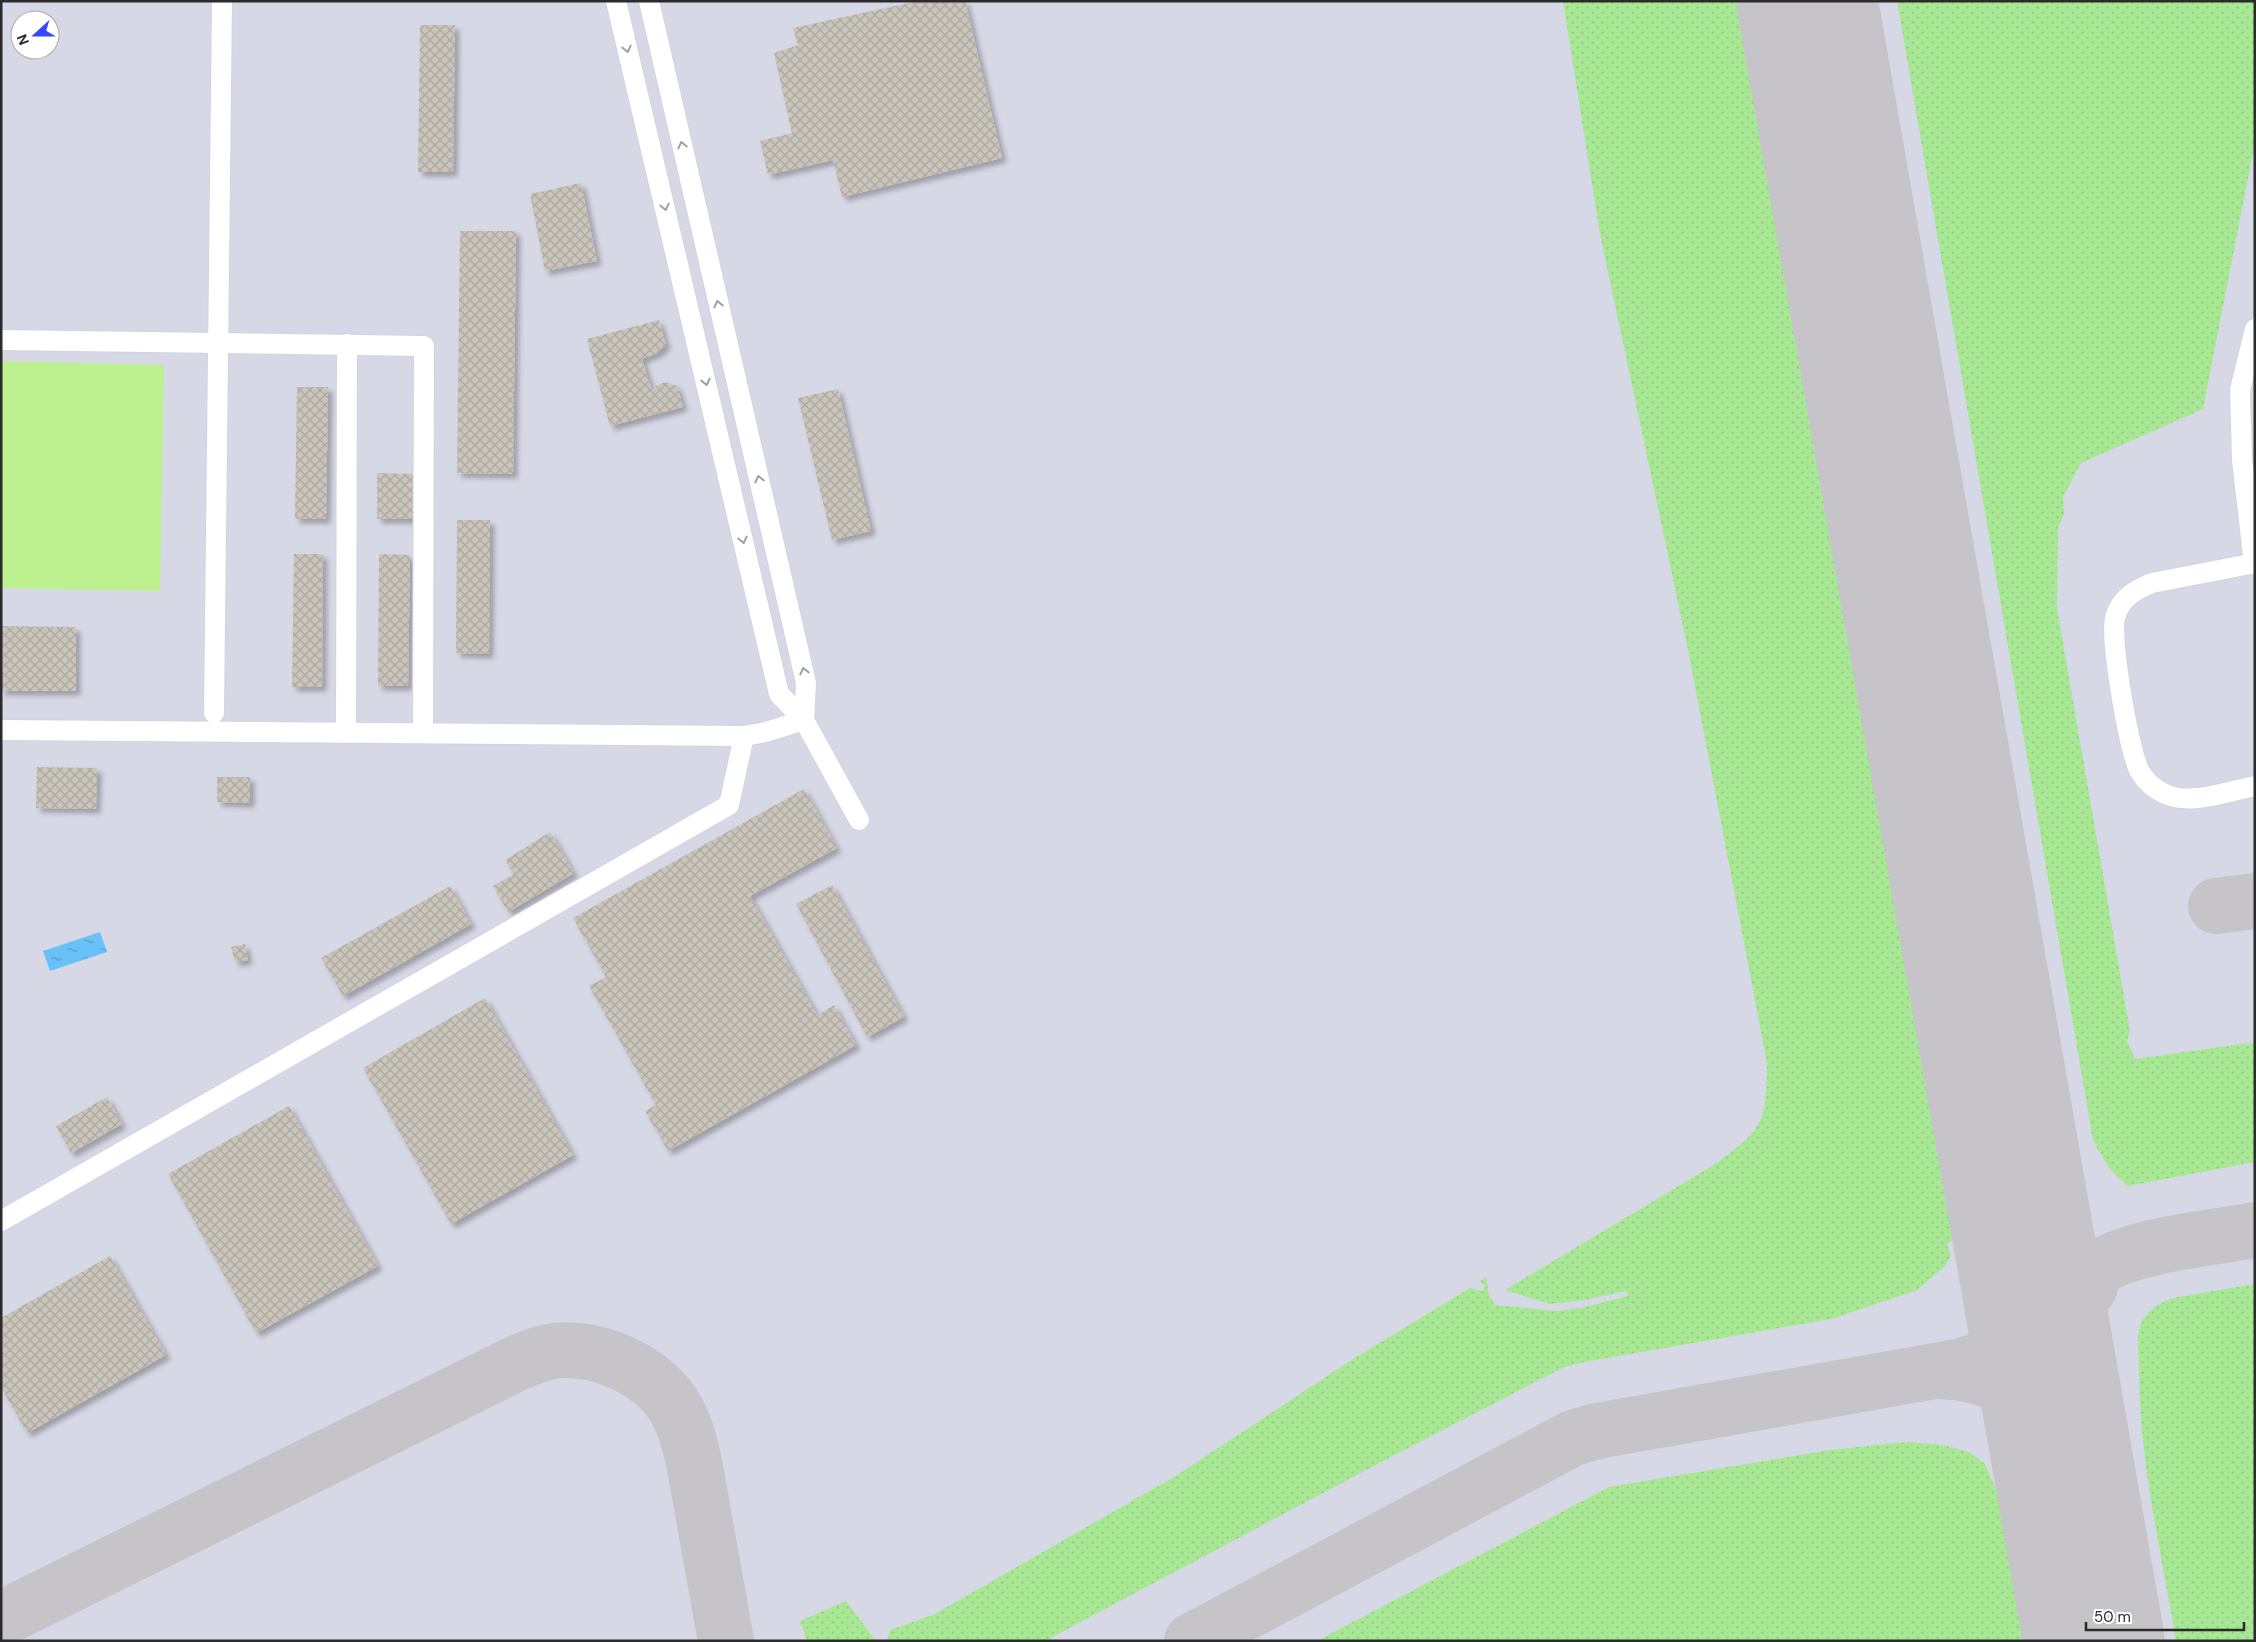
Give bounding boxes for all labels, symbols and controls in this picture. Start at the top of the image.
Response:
north arrow [10,10,60,60]
text: N [13,32,33,48]
one-way arrow [621,44,632,53]
one-way arrow [677,141,688,150]
one-way arrow [659,202,670,211]
one-way arrow [713,299,724,308]
one-way arrow [700,378,711,386]
one-way arrow [754,475,765,484]
one-way arrow [737,536,748,545]
one-way arrow [799,667,810,676]
scale bar [2086,1600,2244,1632]
text: 50 m [2094,1607,2131,1627]

